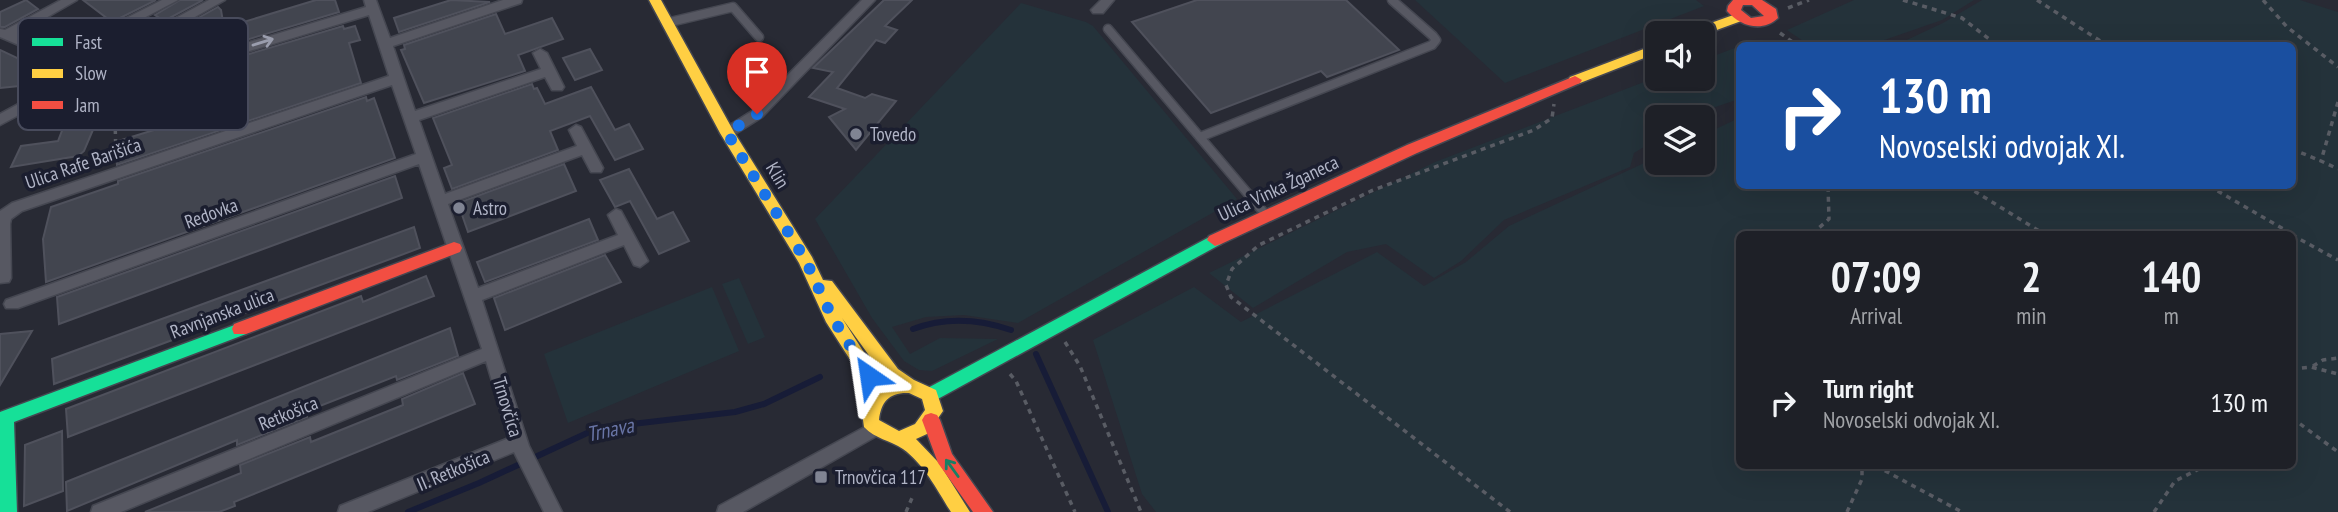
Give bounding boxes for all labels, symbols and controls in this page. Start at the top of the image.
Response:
legend [18,18,248,130]
map controls [1645,21,1715,175]
button: sound [1645,21,1715,91]
text: Fast [75,30,103,54]
one-way arrow [252,35,274,48]
pin [727,42,787,114]
icon: arrive [738,53,776,91]
text: Slow [75,61,108,85]
text: 130 m [1879,63,1992,127]
icon: right [1764,70,1855,161]
text: Jam [74,93,100,117]
button: layers [1645,105,1715,175]
place label: Tovedo [870,122,916,146]
text: Novoselski odvojak XI. [1879,125,2125,167]
marker: Tovedo [848,126,864,142]
street label: Ulica Rafe Barišića [22,132,144,194]
street label: Ulica Vinka Žganeca [1214,150,1342,226]
street label: Klin [761,158,795,192]
street label: Redovka [181,192,241,234]
place label: Astro [473,196,507,220]
marker: Astro [451,200,467,216]
text: 07:09 [1831,249,1922,304]
text: 2 [2021,249,2041,304]
text: 140 [2141,249,2201,304]
street label: Ravnjanska ulica [167,282,277,344]
text: Arrival [1850,301,1902,330]
text: min [2016,301,2046,330]
text: m [2164,301,2179,330]
position arrow [832,339,906,413]
text: Turn right [1823,372,1914,405]
street label: Trnovčica [488,374,528,440]
icon: right [1764,384,1802,422]
text: 130 m [2210,386,2268,419]
street label: Retkošica [255,390,321,436]
text: Novoselski odvojak XI. [1823,405,2000,434]
water label: Trnava [584,411,638,448]
street label: II. Retkošica [413,444,493,496]
one-way arrow [945,459,960,478]
place label: Trnovčica 117 [835,465,926,489]
marker: Trnovčica 117 [813,469,829,485]

